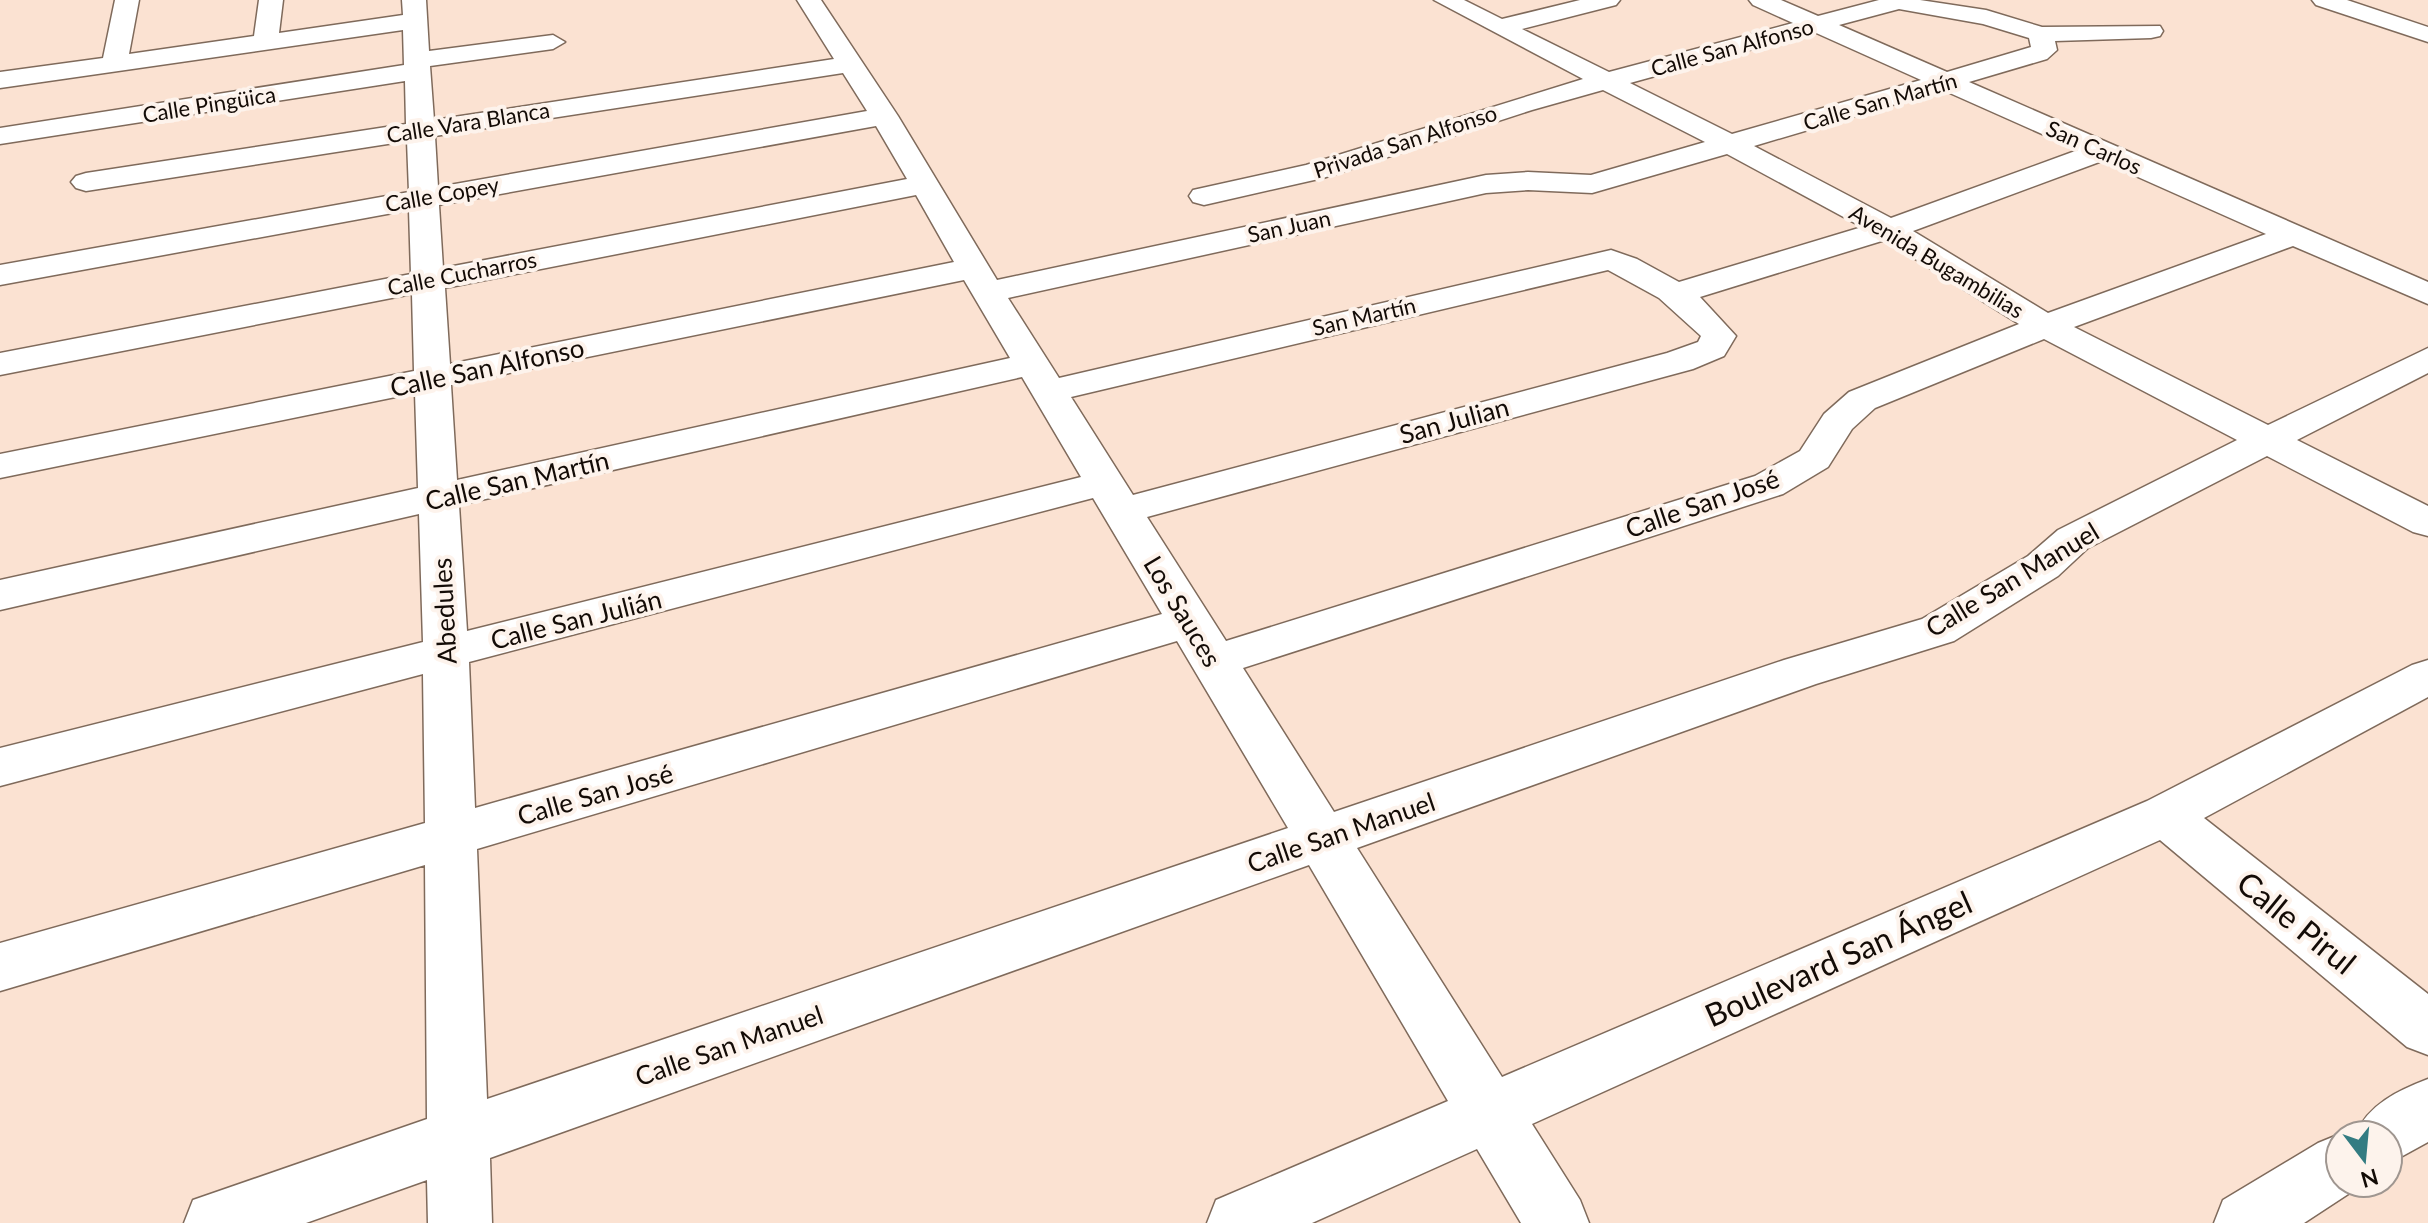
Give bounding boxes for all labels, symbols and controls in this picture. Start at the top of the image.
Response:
street label: Calle San Alfonso [1648,12,1816,82]
street label: Calle San Martín [1800,66,1960,136]
street label: Calle Pingüica [141,80,277,128]
street label: Calle Vara Blanca [384,96,552,148]
street label: Privada San Alfonso [1310,99,1500,183]
street label: San Carlos [2042,114,2146,180]
street label: Calle Copey [383,171,502,217]
street label: Avenida Bugambilias [1845,198,2029,324]
street label: San Juan [1245,204,1333,248]
street label: Calle Cucharros [385,245,539,301]
street label: San Martín [1310,291,1418,341]
street label: Calle San Alfonso [387,331,587,403]
street label: San Julian [1396,390,1512,450]
street label: Calle San Martín [422,443,612,517]
street label: Calle San José [1621,462,1783,544]
street label: Calle San Manuel [1920,515,2104,643]
street label: Los Sauces [1137,550,1229,672]
street label: Abedules [425,557,463,665]
street label: Calle San Julián [487,582,665,656]
street label: Calle San José [513,757,677,831]
street label: Calle San Manuel [1243,785,1439,879]
street label: Calle Pirul [2230,862,2364,982]
street label: Boulevard San Ángel [1698,882,1978,1034]
street label: Calle San Manuel [631,998,827,1092]
north arrow [2324,1119,2404,1199]
text: N [2358,1163,2382,1194]

